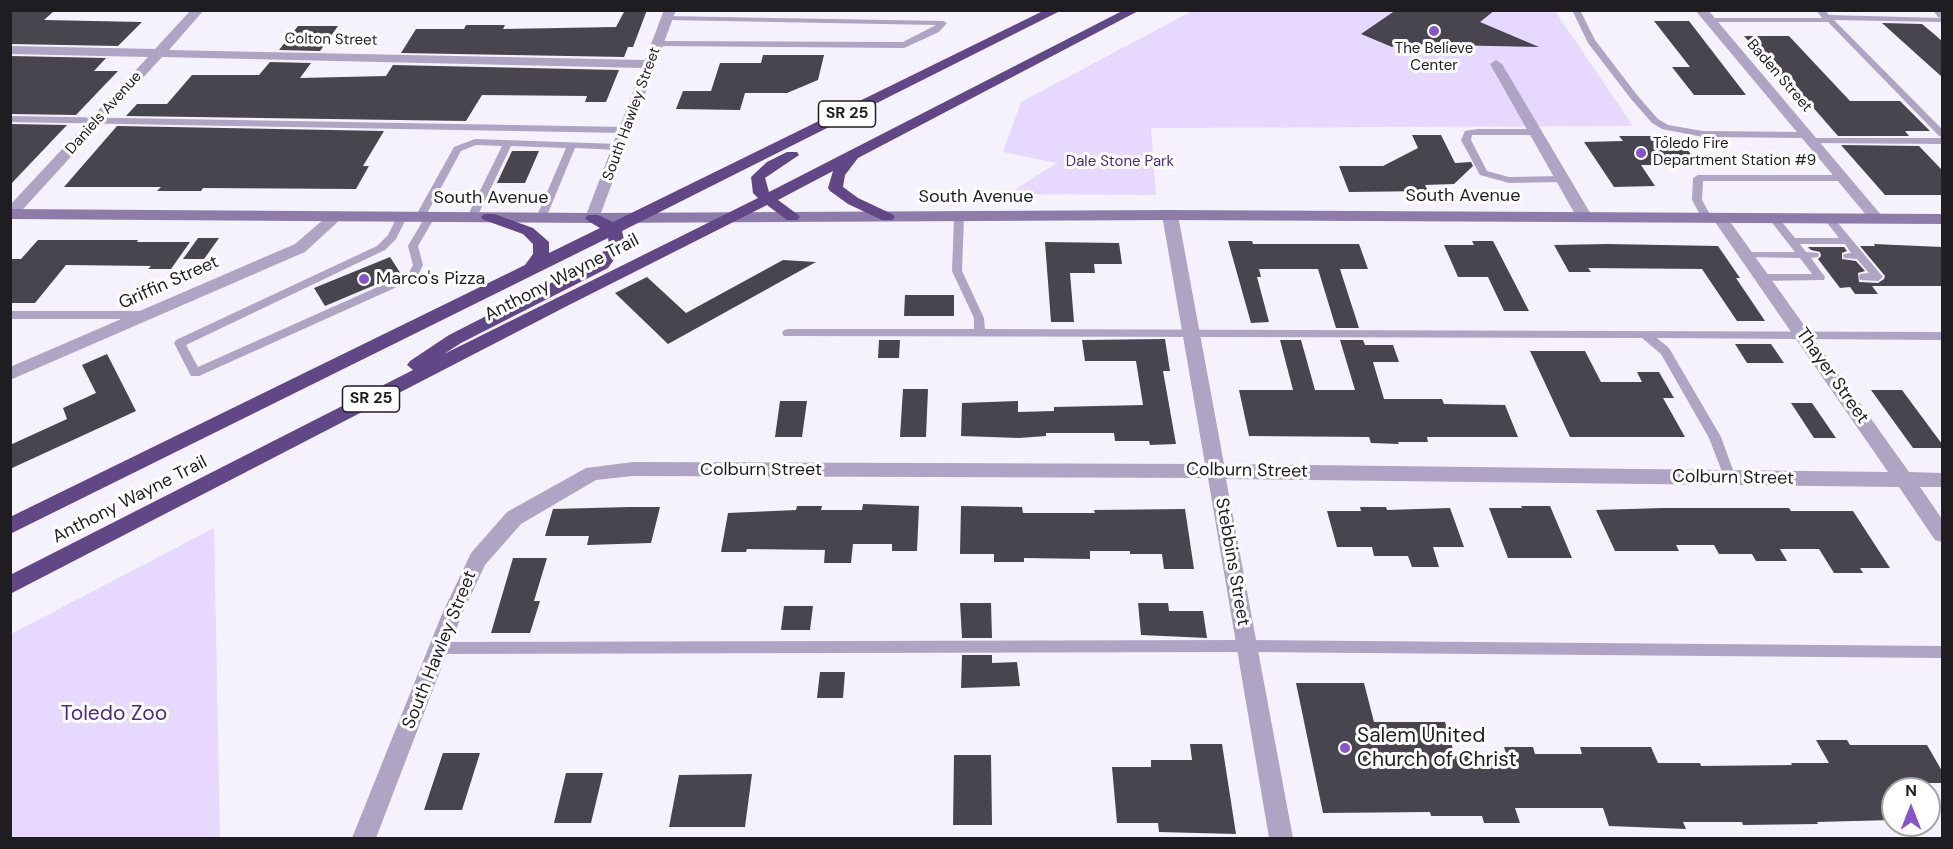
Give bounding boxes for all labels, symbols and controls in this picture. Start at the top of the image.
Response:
marker: The Believe Center [1427,24,1441,38]
street label: Colton Street [285,30,377,50]
street label: Baden Street [1743,36,1815,116]
place label: The Believe Center [1395,40,1473,75]
street label: South Hawley Street [599,45,665,183]
street label: Daniels Avenue [62,68,146,158]
road number: SR 25 [818,101,876,127]
place label: Toledo Fire Department Station #9 [1653,135,1816,170]
marker: Toledo Fire Department Station #9 [1634,146,1648,160]
park label: Dale Stone Park [1066,153,1174,171]
street label: South Avenue [1406,185,1520,207]
street label: South Avenue [919,186,1033,208]
street label: South Avenue [434,187,548,209]
street label: Anthony Wayne Trail [481,230,643,326]
street label: Griffin Street [116,251,222,315]
place label: Marco's Pizza [376,268,485,290]
marker: Marco's Pizza [357,272,371,286]
street label: Thayer Street [1791,324,1873,428]
road number: SR 25 [342,386,400,412]
street label: Anthony Wayne Trail [49,452,211,548]
street label: Colburn Street [700,459,822,481]
street label: Colburn Street [1186,459,1308,483]
street label: Colburn Street [1672,466,1794,490]
street label: Stebbins Street [1210,496,1254,628]
street label: South Hawley Street [398,568,482,732]
park label: Toledo Zoo [61,701,167,727]
place label: Salem United Church of Christ [1357,723,1517,773]
marker: Salem United Church of Christ [1338,741,1352,755]
north arrow [1881,777,1941,837]
text: N [1905,780,1917,801]

